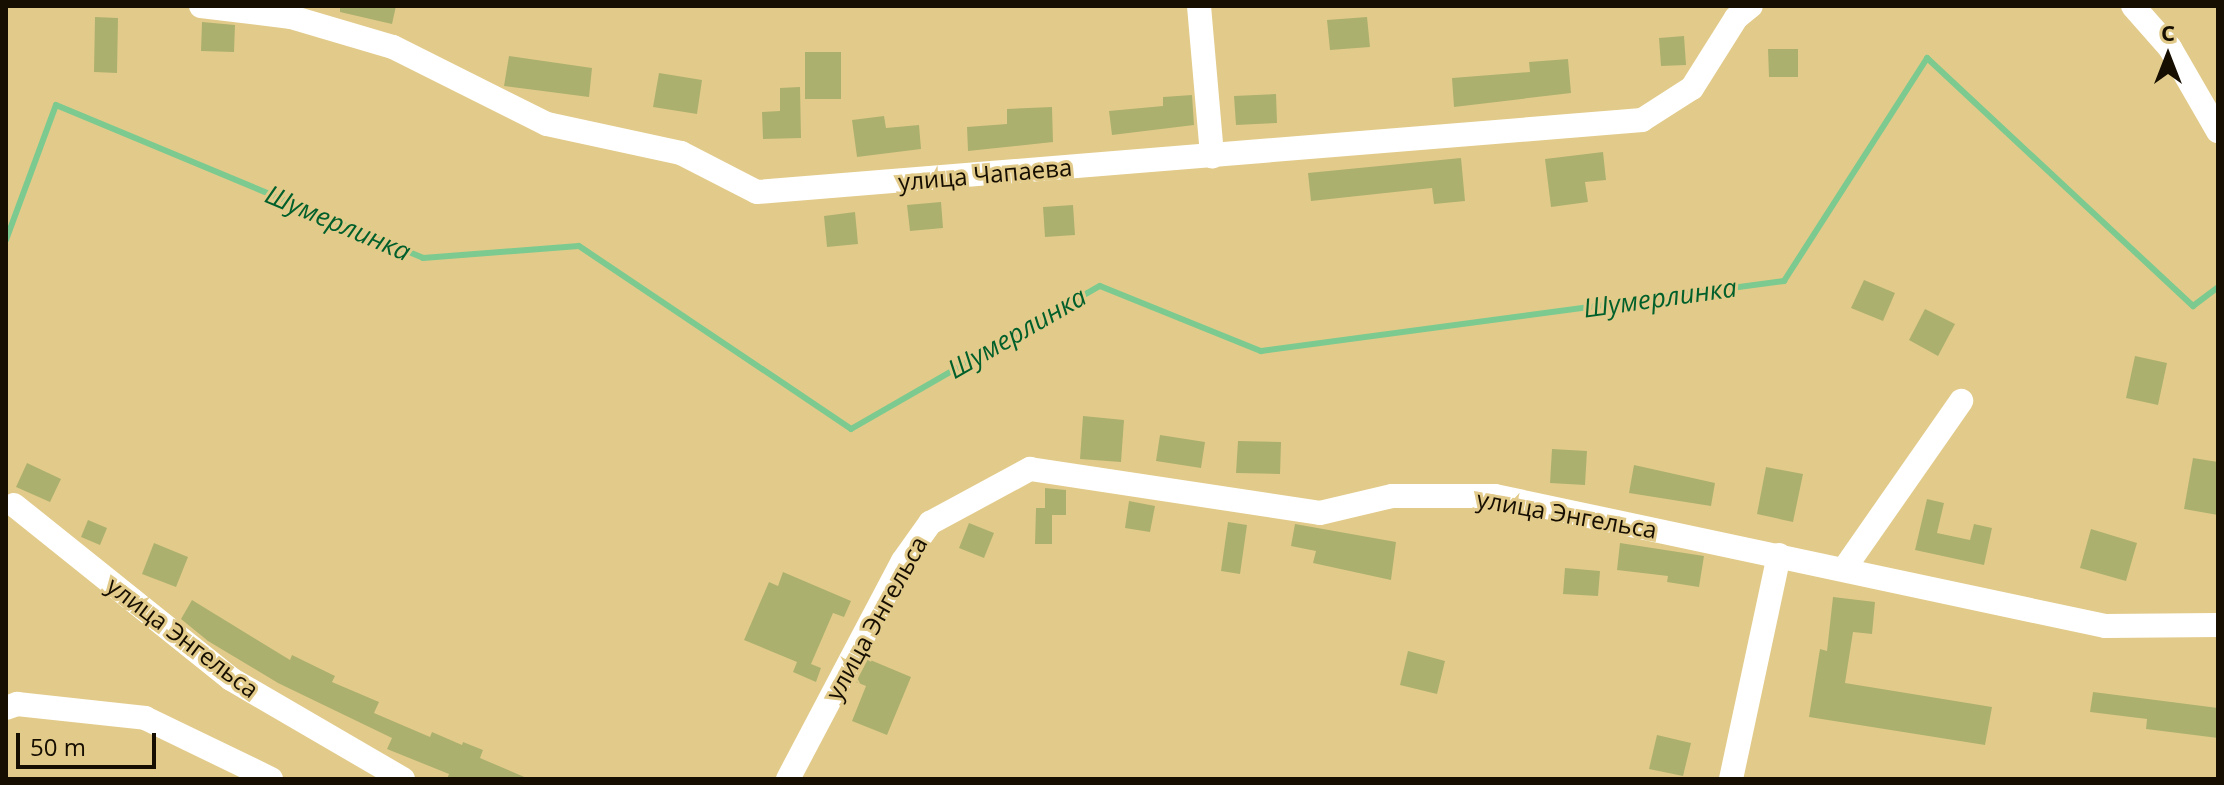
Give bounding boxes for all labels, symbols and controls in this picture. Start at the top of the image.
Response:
north arrow [2128,16,2208,96]
text: С [2161,17,2175,47]
street label: улица Чапаева [897,152,1073,196]
water label: Шумерлинка [261,178,415,268]
water label: Шумерлинка [1581,272,1739,324]
water label: Шумерлинка [942,281,1092,385]
street label: улица Энгельса [1475,484,1659,544]
street label: улица Энгельса [819,531,933,705]
street label: улица Энгельса [101,571,265,703]
scale bar [20,717,160,767]
text: 50 m [30,730,86,763]

